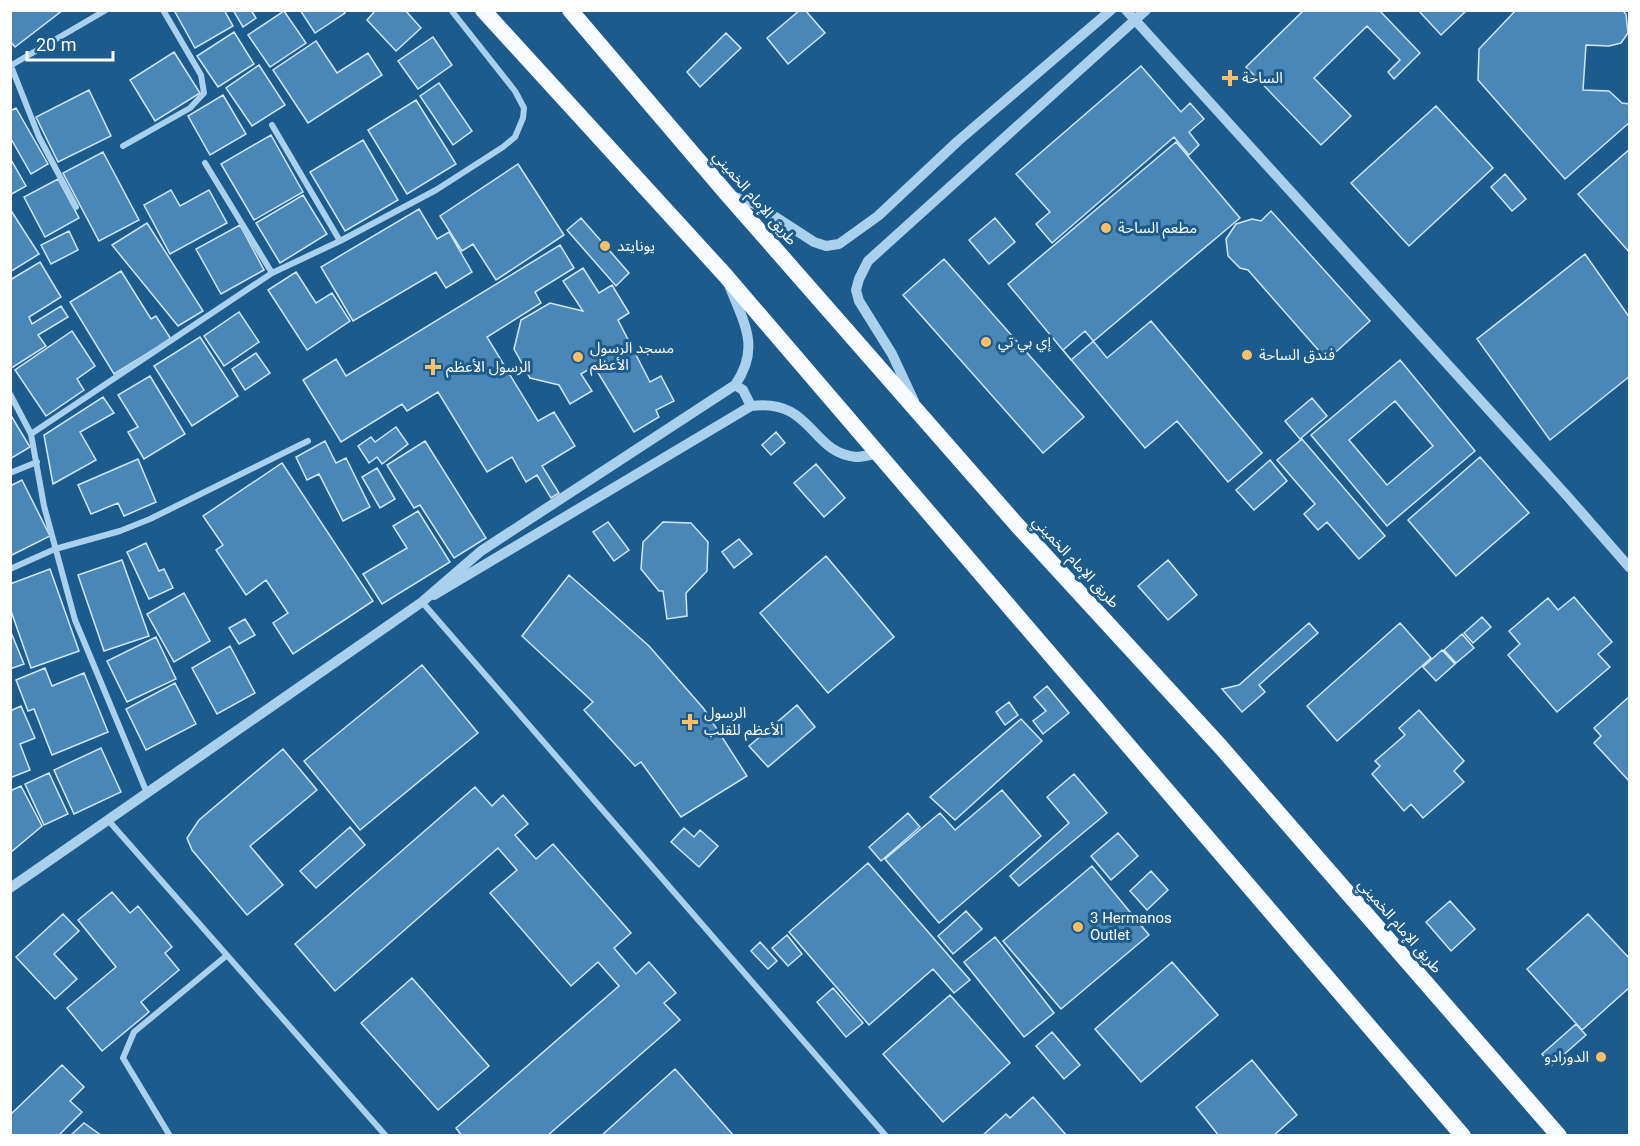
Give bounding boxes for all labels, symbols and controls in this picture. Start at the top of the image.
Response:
scale bar [27,24,112,62]
text: 20 m [36,34,76,55]
place label: الساحة [1242,69,1283,87]
marker: الساحة [1223,71,1237,85]
street label: طريق الإمام الخميني [707,147,801,250]
place label: مطعم الساحة [1118,219,1197,239]
marker: مطعم الساحة [1099,221,1113,235]
place label: يونايتد [617,237,655,255]
marker: يونايتد [598,239,612,253]
place label: إي بي تي [998,333,1052,353]
marker: إي بي تي [979,335,993,349]
place label: مسجد الرسول الأعظم [590,339,674,376]
place label: فندق الساحة [1259,346,1335,364]
marker: فندق الساحة [1240,348,1254,362]
marker: مسجد الرسول الأعظم [571,350,585,364]
marker: الرسول الأعظم [424,358,442,376]
place label: الرسول الأعظم [446,358,531,378]
street label: طريق الإمام الخميني [1027,512,1123,613]
place label: الرسول الأعظم للقلب [704,704,783,741]
marker: الرسول الأعظم للقلب [681,713,699,731]
street label: طريق الإمام الخميني [1352,875,1446,978]
place label: 3 Hermanos Outlet [1090,909,1172,944]
marker: 3 Hermanos Outlet [1071,920,1085,934]
place label: الدورادو [1544,1048,1589,1066]
marker: الدورادو [1594,1050,1608,1064]

